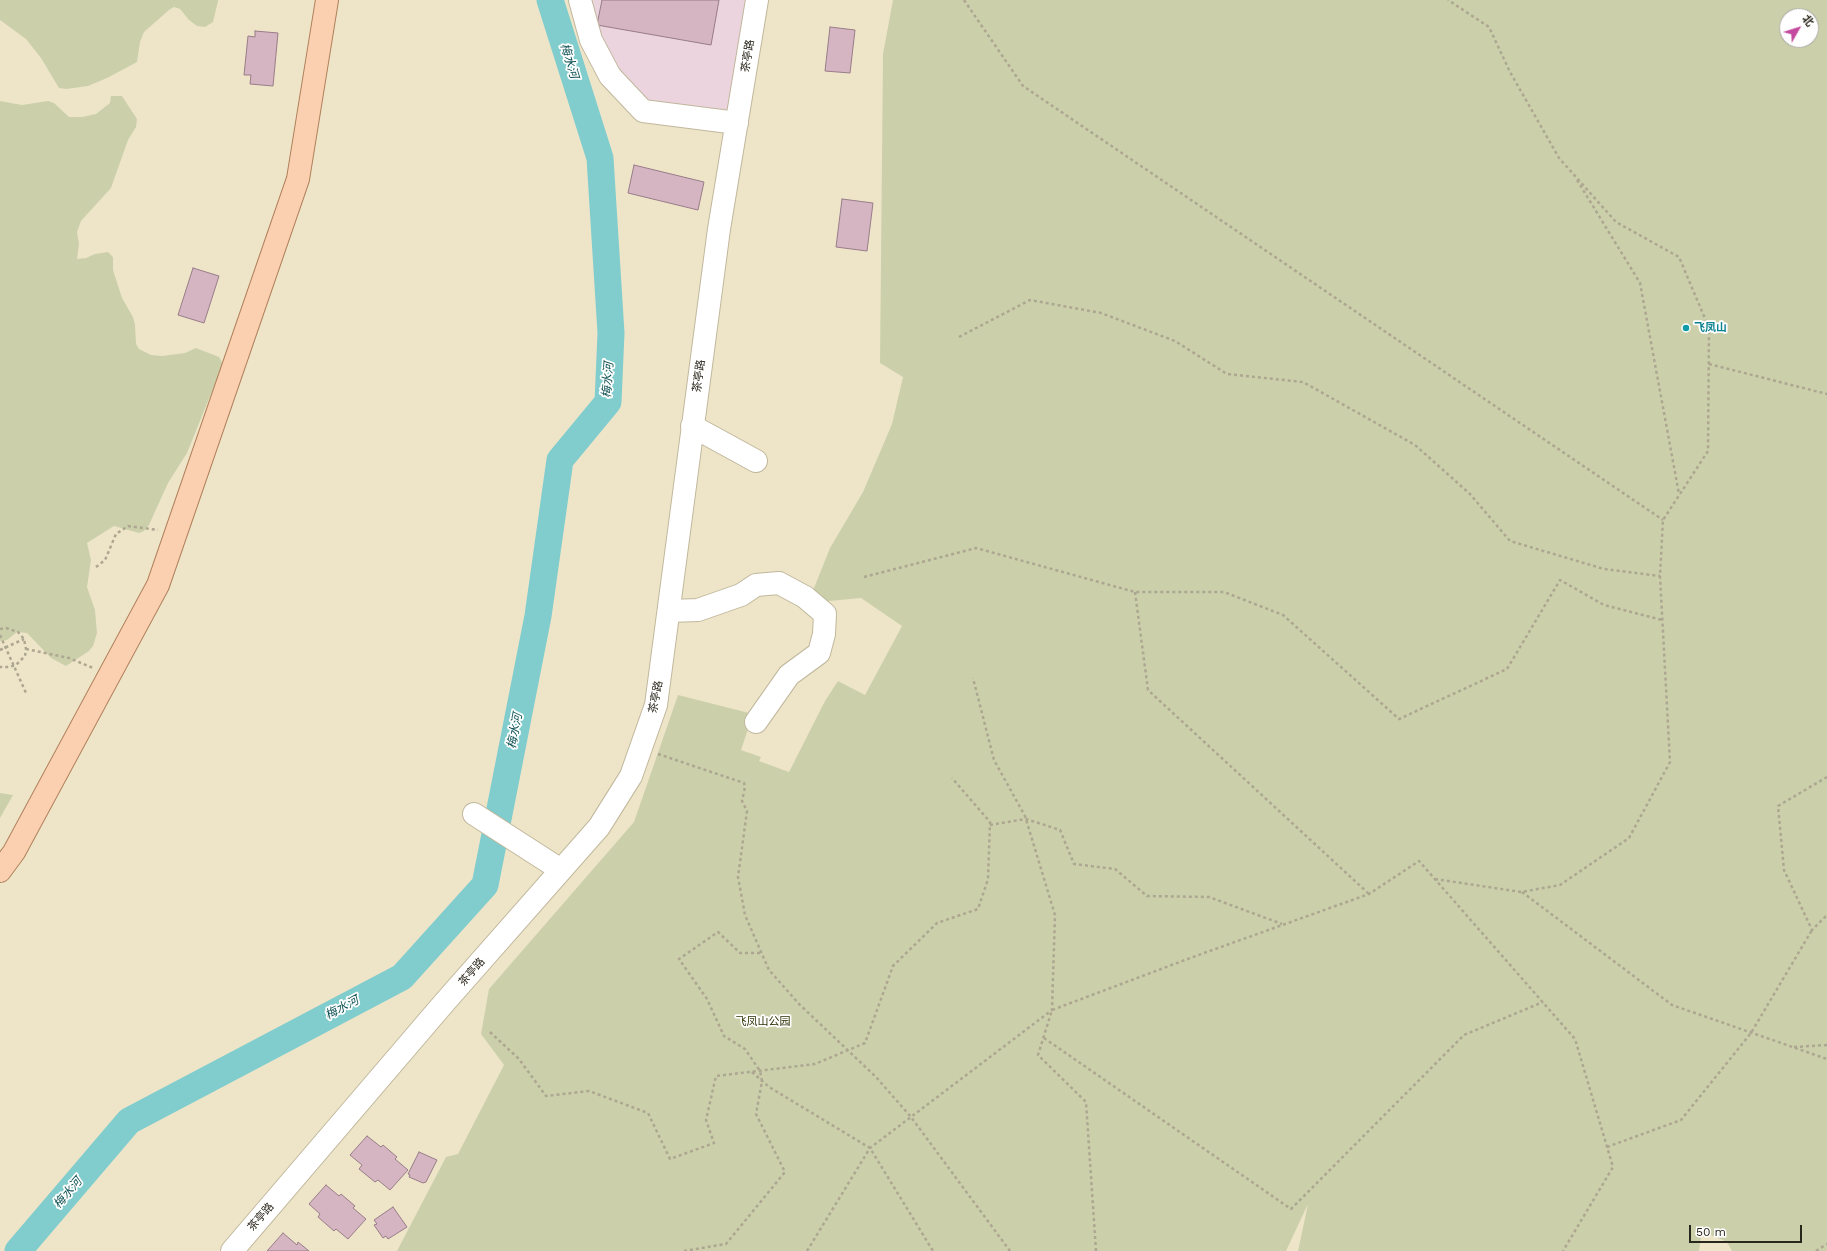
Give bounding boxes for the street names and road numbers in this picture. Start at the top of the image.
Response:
street label: 茶亭路 [739,39,757,73]
street label: 茶亭路 [690,359,708,393]
street label: 茶亭路 [646,680,666,714]
street label: 茶亭路 [456,955,488,989]
street label: 茶亭路 [245,1200,277,1234]

